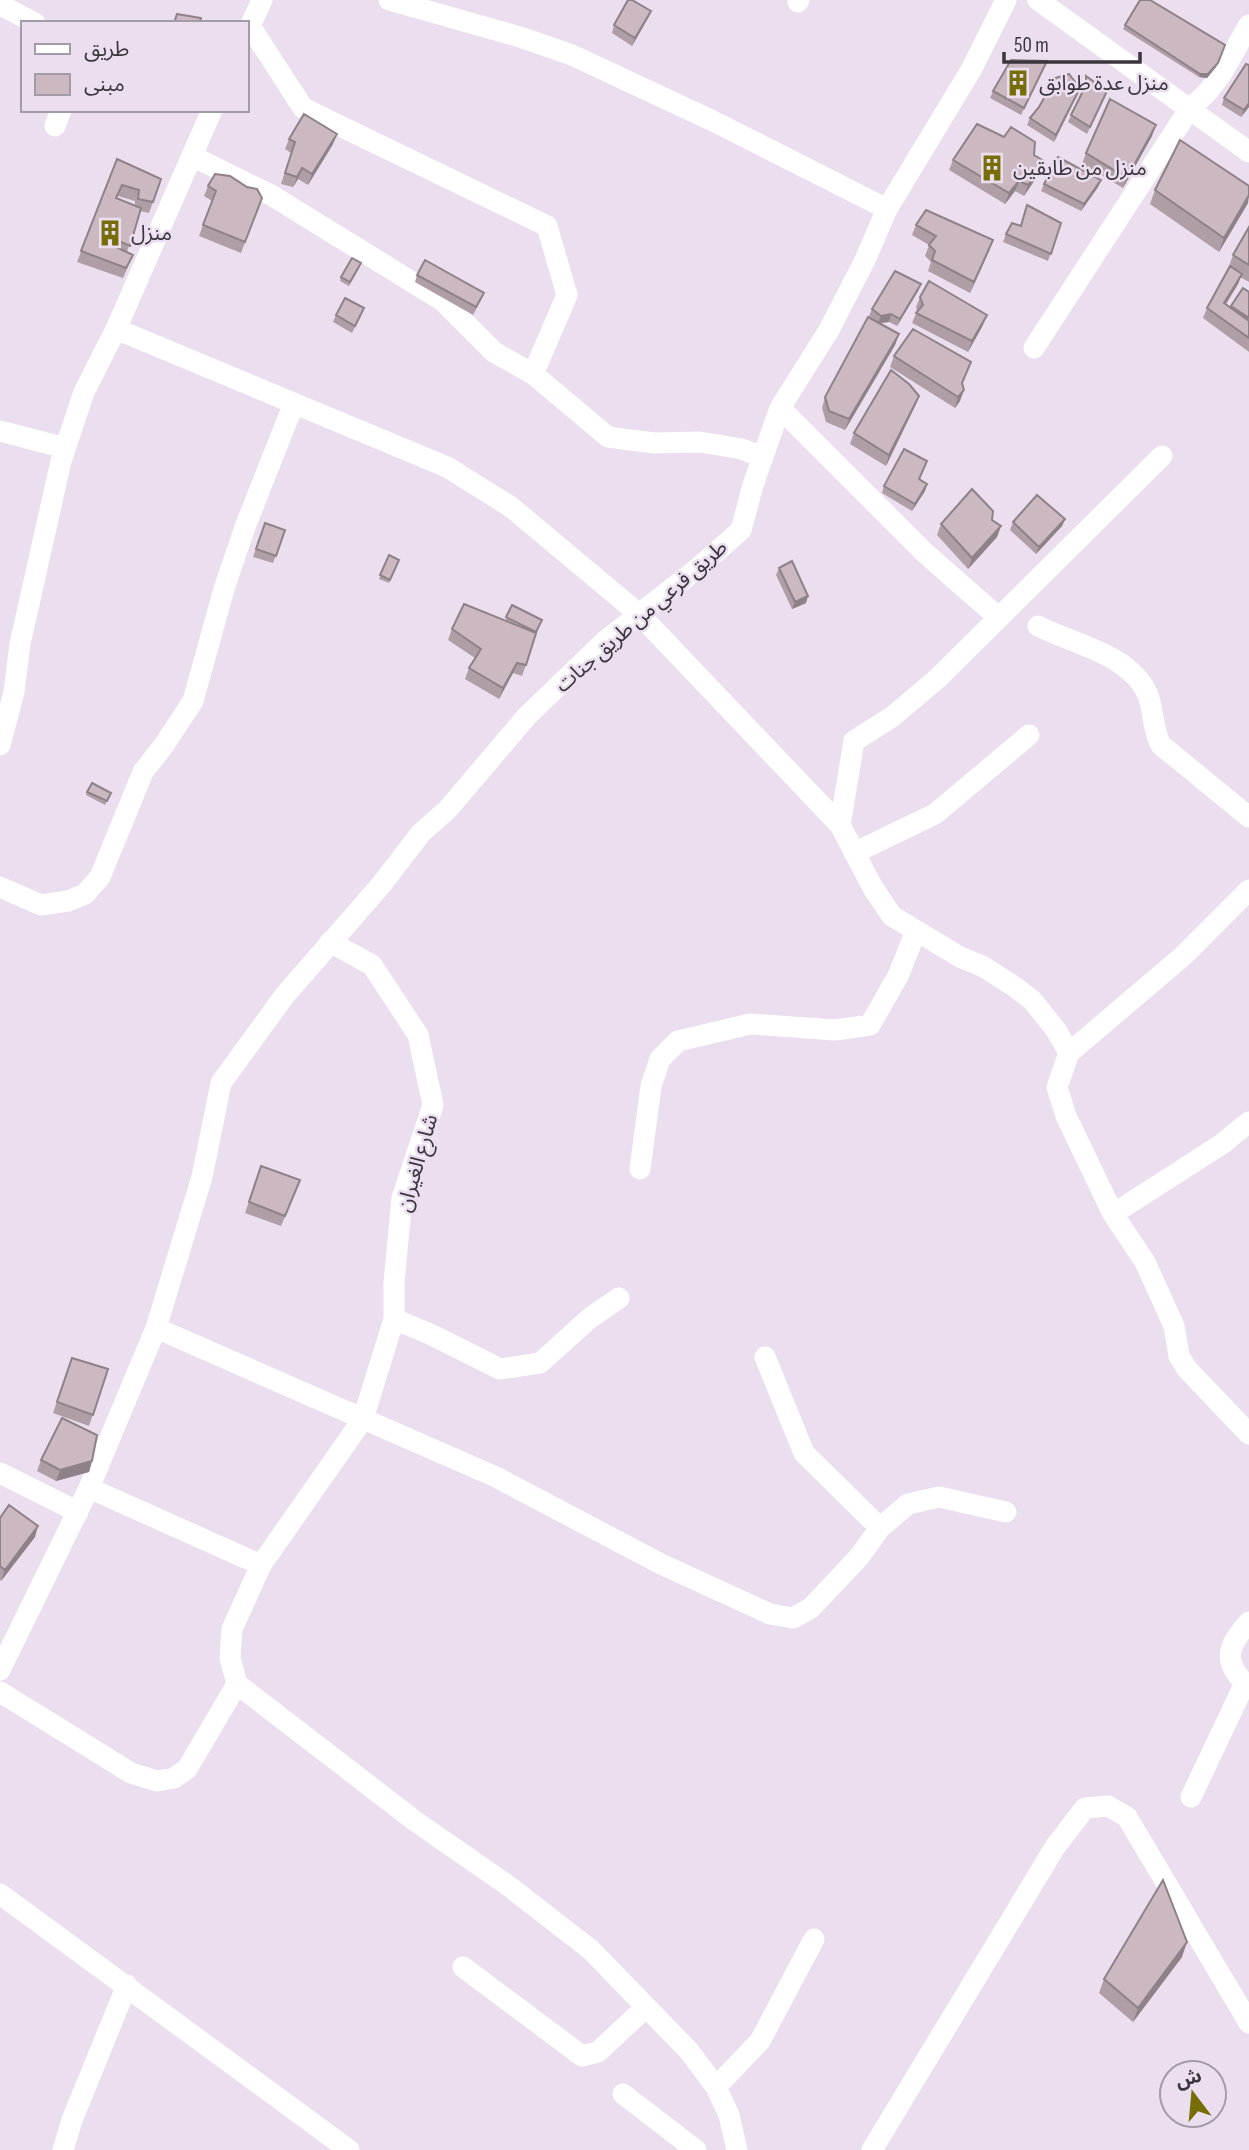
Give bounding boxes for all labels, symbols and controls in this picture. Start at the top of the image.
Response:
legend [21,21,248,112]
scale bar [1004,21,1140,65]
text: 50 m [1014,33,1049,58]
text: طريق [84,37,129,62]
building icon: منزل عدة طوابق [1003,68,1033,98]
place label: منزل عدة طوابق [1039,71,1169,96]
text: مبنى [84,72,125,97]
building icon: منزل من طابقين [977,153,1007,183]
place label: منزل من طابقين [1013,156,1147,181]
building icon: منزل [95,218,125,248]
place label: منزل [131,221,172,246]
street label: طريق فرعي من طريق جنات [550,535,734,700]
street label: شارع الغيران [392,1111,445,1216]
north arrow [1158,2059,1228,2129]
text: ش [1173,2064,1204,2094]

